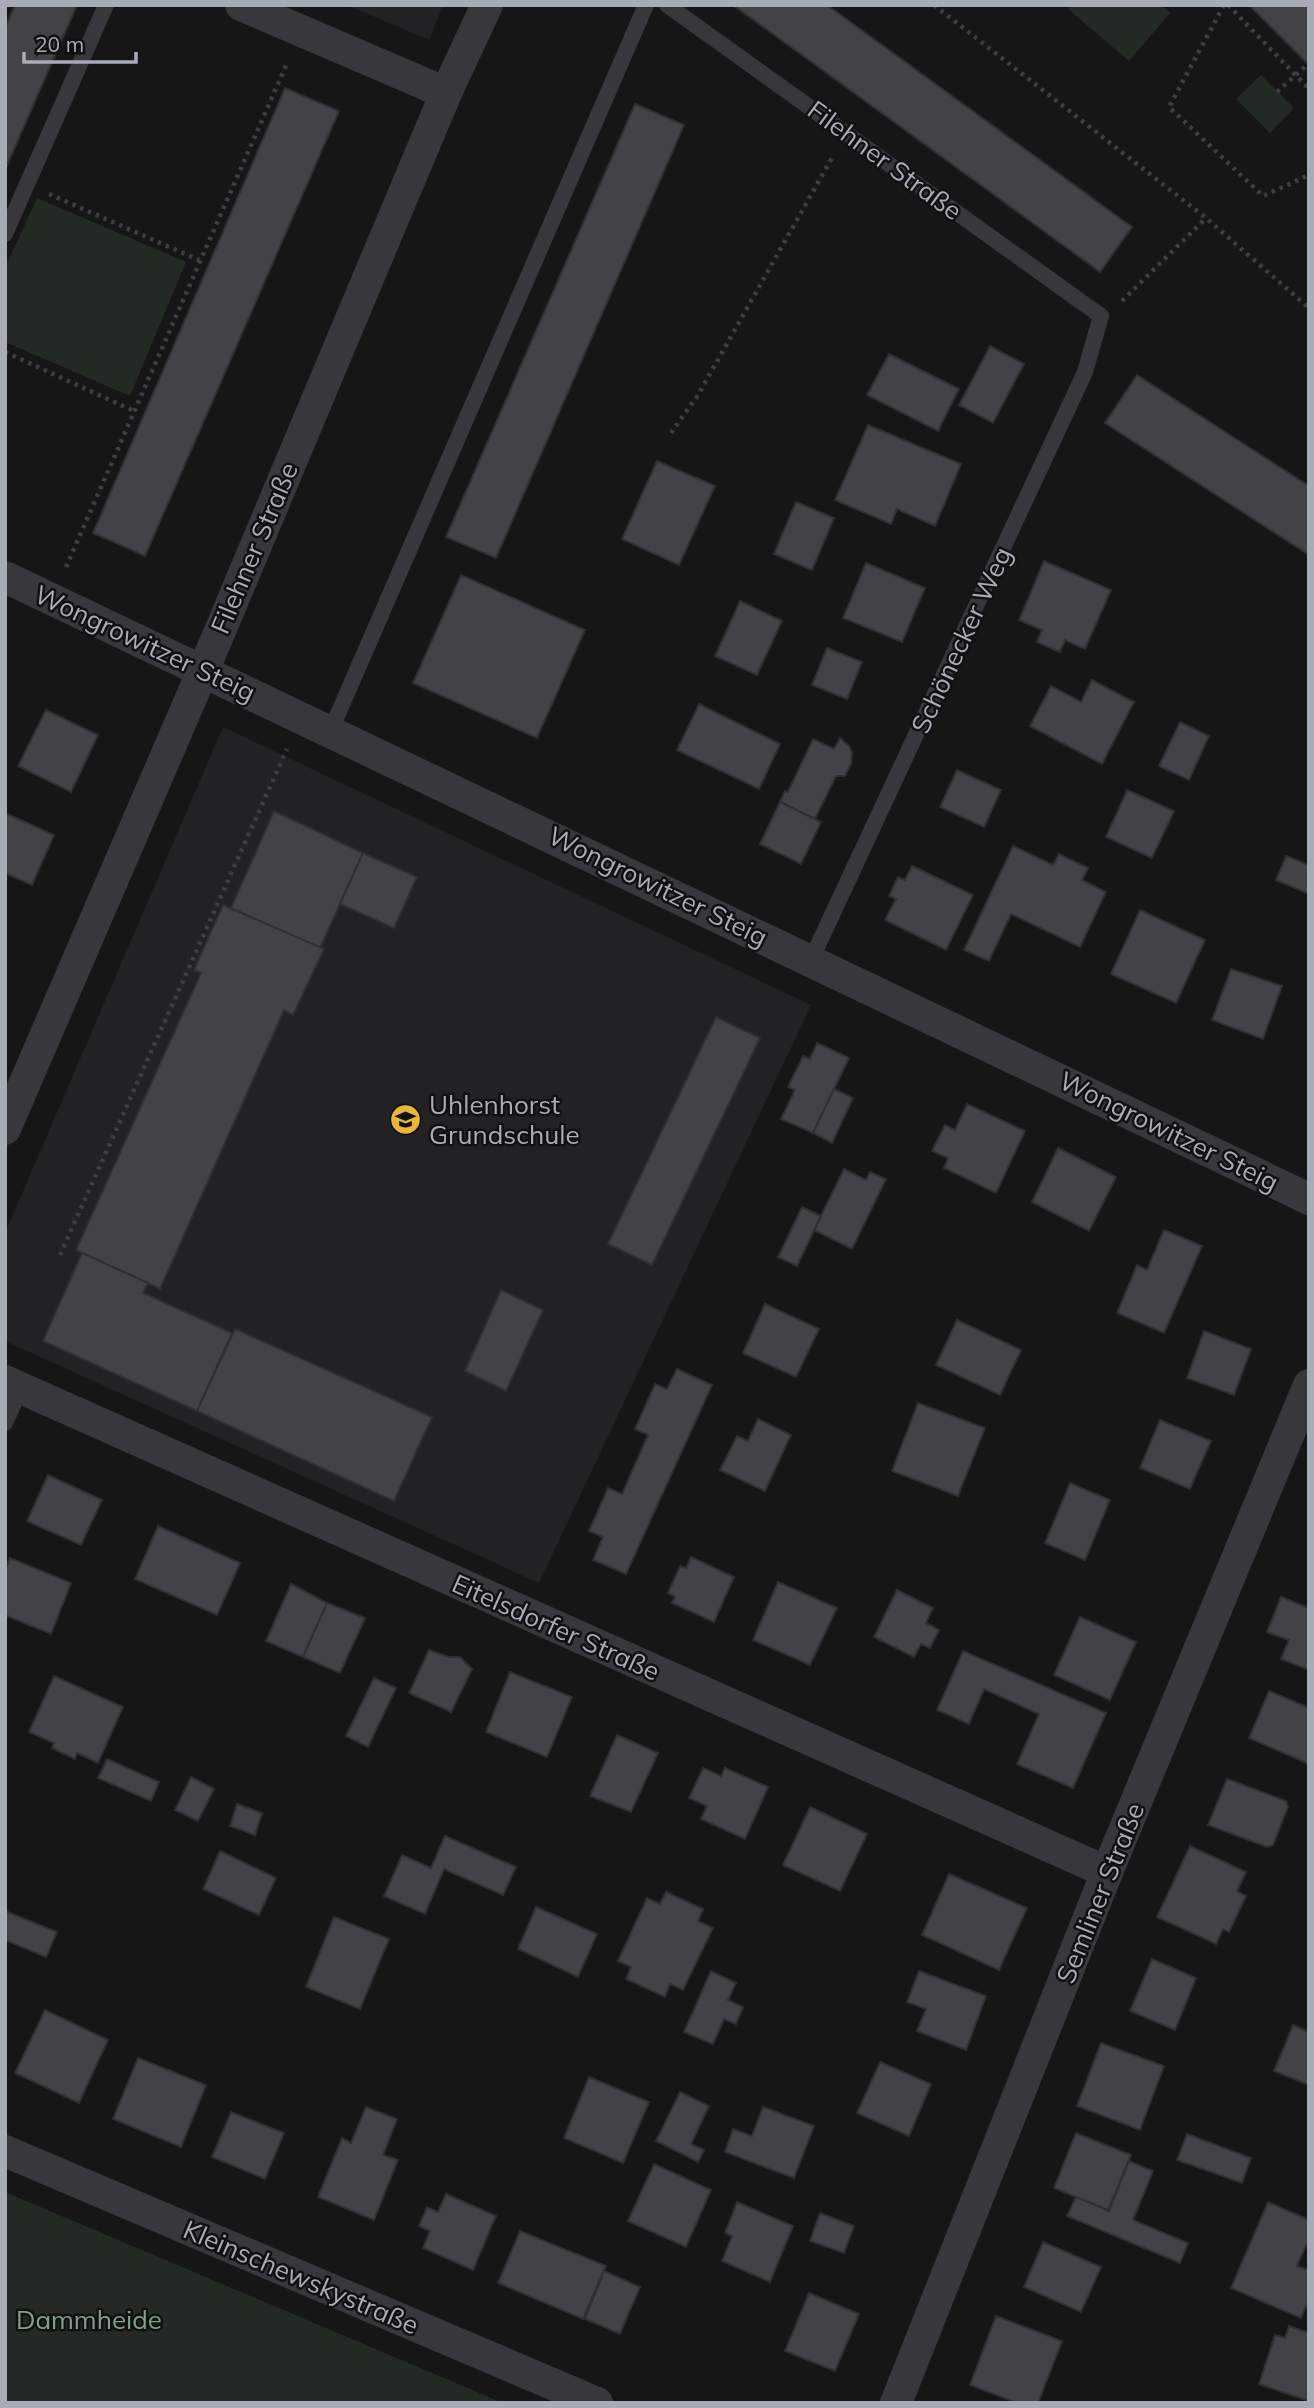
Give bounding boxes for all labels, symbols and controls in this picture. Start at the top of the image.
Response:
scale bar [24,21,136,65]
text: 20 m [35,31,84,57]
street label: Filehner Straße [801,93,969,227]
street label: Filehner Straße [203,457,305,639]
street label: Schönecker Weg [903,541,1019,739]
street label: Wongrowitzer Steig [29,577,261,709]
street label: Wongrowitzer Steig [543,819,773,953]
street label: Wongrowitzer Steig [1054,1064,1284,1198]
place label: Uhlenhorst Grundschule [429,1088,580,1151]
school or university icon: Uhlenhorst Grundschule [389,1102,423,1136]
street label: Eitelsdorfer Straße [447,1566,665,1688]
street label: Semliner Straße [1049,1798,1151,1988]
street label: Kleinschewskystraße [178,2213,424,2341]
park label: Dammheide [16,2303,162,2336]

